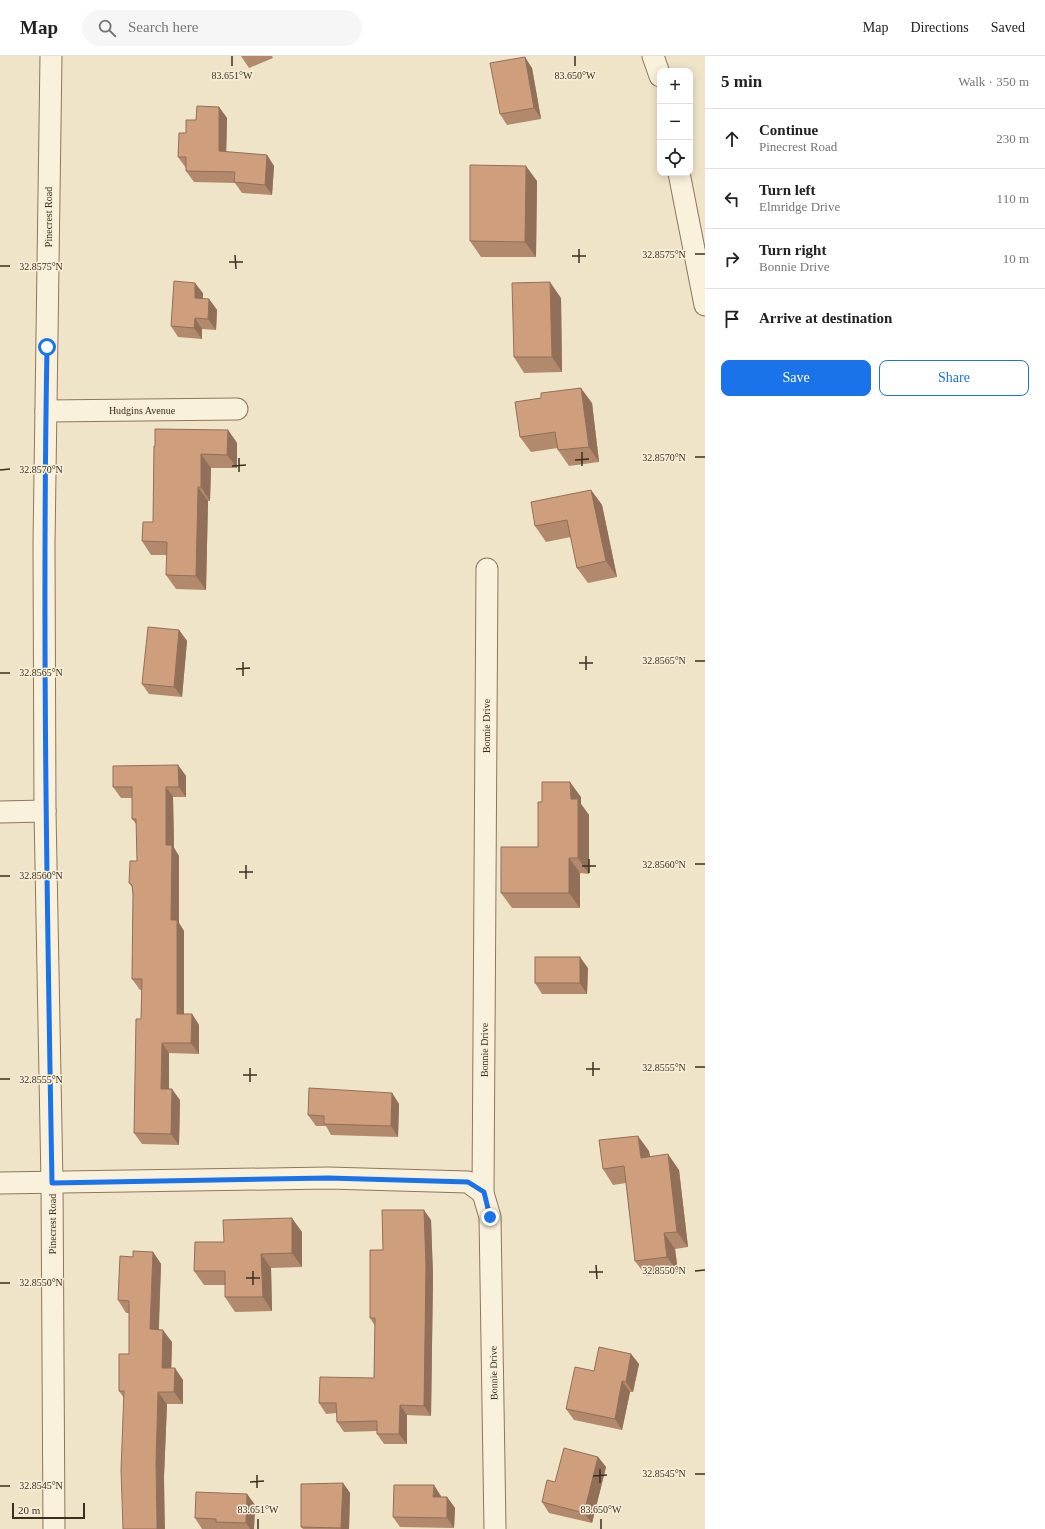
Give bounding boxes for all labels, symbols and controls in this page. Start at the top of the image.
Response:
search box [82,10,362,46]
text: Map [20,17,58,38]
icon: search [96,17,118,39]
text: Search here [128,19,198,35]
text: Map [863,20,888,35]
text: Directions [910,20,969,35]
text: Saved [991,20,1025,35]
map controls [657,68,693,176]
button: + [657,68,693,104]
text: 83.651°W [212,70,253,81]
text: 83.650°W [555,70,596,81]
text: 5 min [721,72,762,91]
text: Walk · 350 m [958,74,1029,89]
button: − [657,104,693,140]
text: Continue [759,122,818,138]
icon: ahead [721,128,743,150]
text: 230 m [996,131,1029,146]
text: Pinecrest Road [759,139,837,154]
button: locate [657,140,693,176]
text: Turn left [759,182,816,198]
street label: Pinecrest Road [43,187,54,247]
icon: left [721,188,743,210]
text: 110 m [997,191,1029,206]
text: Elmridge Drive [759,199,840,214]
text: Turn right [759,242,826,258]
icon: right [721,248,743,270]
text: 32.8575°N [642,249,686,260]
text: 10 m [1003,251,1029,266]
text: Bonnie Drive [759,259,829,274]
text: 32.8575°N [19,261,63,272]
icon: arrive [721,308,743,330]
text: Arrive at destination [759,310,892,326]
route start [38,338,56,356]
button: Save [721,360,871,396]
button: Share [879,360,1029,396]
street label: Hudgins Avenue [109,405,176,416]
text: 32.8570°N [642,452,686,463]
text: 32.8570°N [19,464,63,475]
text: 32.8565°N [642,655,686,666]
text: 32.8565°N [19,667,63,678]
street label: Bonnie Drive [481,698,492,753]
text: 32.8560°N [642,859,686,870]
text: 32.8560°N [19,870,63,881]
street label: Bonnie Drive [479,1022,490,1077]
text: 32.8555°N [642,1062,686,1073]
text: 32.8555°N [19,1074,63,1085]
street label: Pinecrest Road [47,1194,58,1254]
route end [481,1208,499,1226]
text: 32.8550°N [642,1265,686,1276]
text: 32.8550°N [19,1277,63,1288]
street label: Bonnie Drive [488,1345,499,1400]
text: 32.8545°N [642,1468,686,1479]
text: 32.8545°N [19,1480,63,1491]
scale bar [12,1501,85,1520]
text: 20 m [18,1504,40,1516]
text: 83.651°W [238,1504,279,1515]
text: 83.650°W [581,1504,622,1515]

